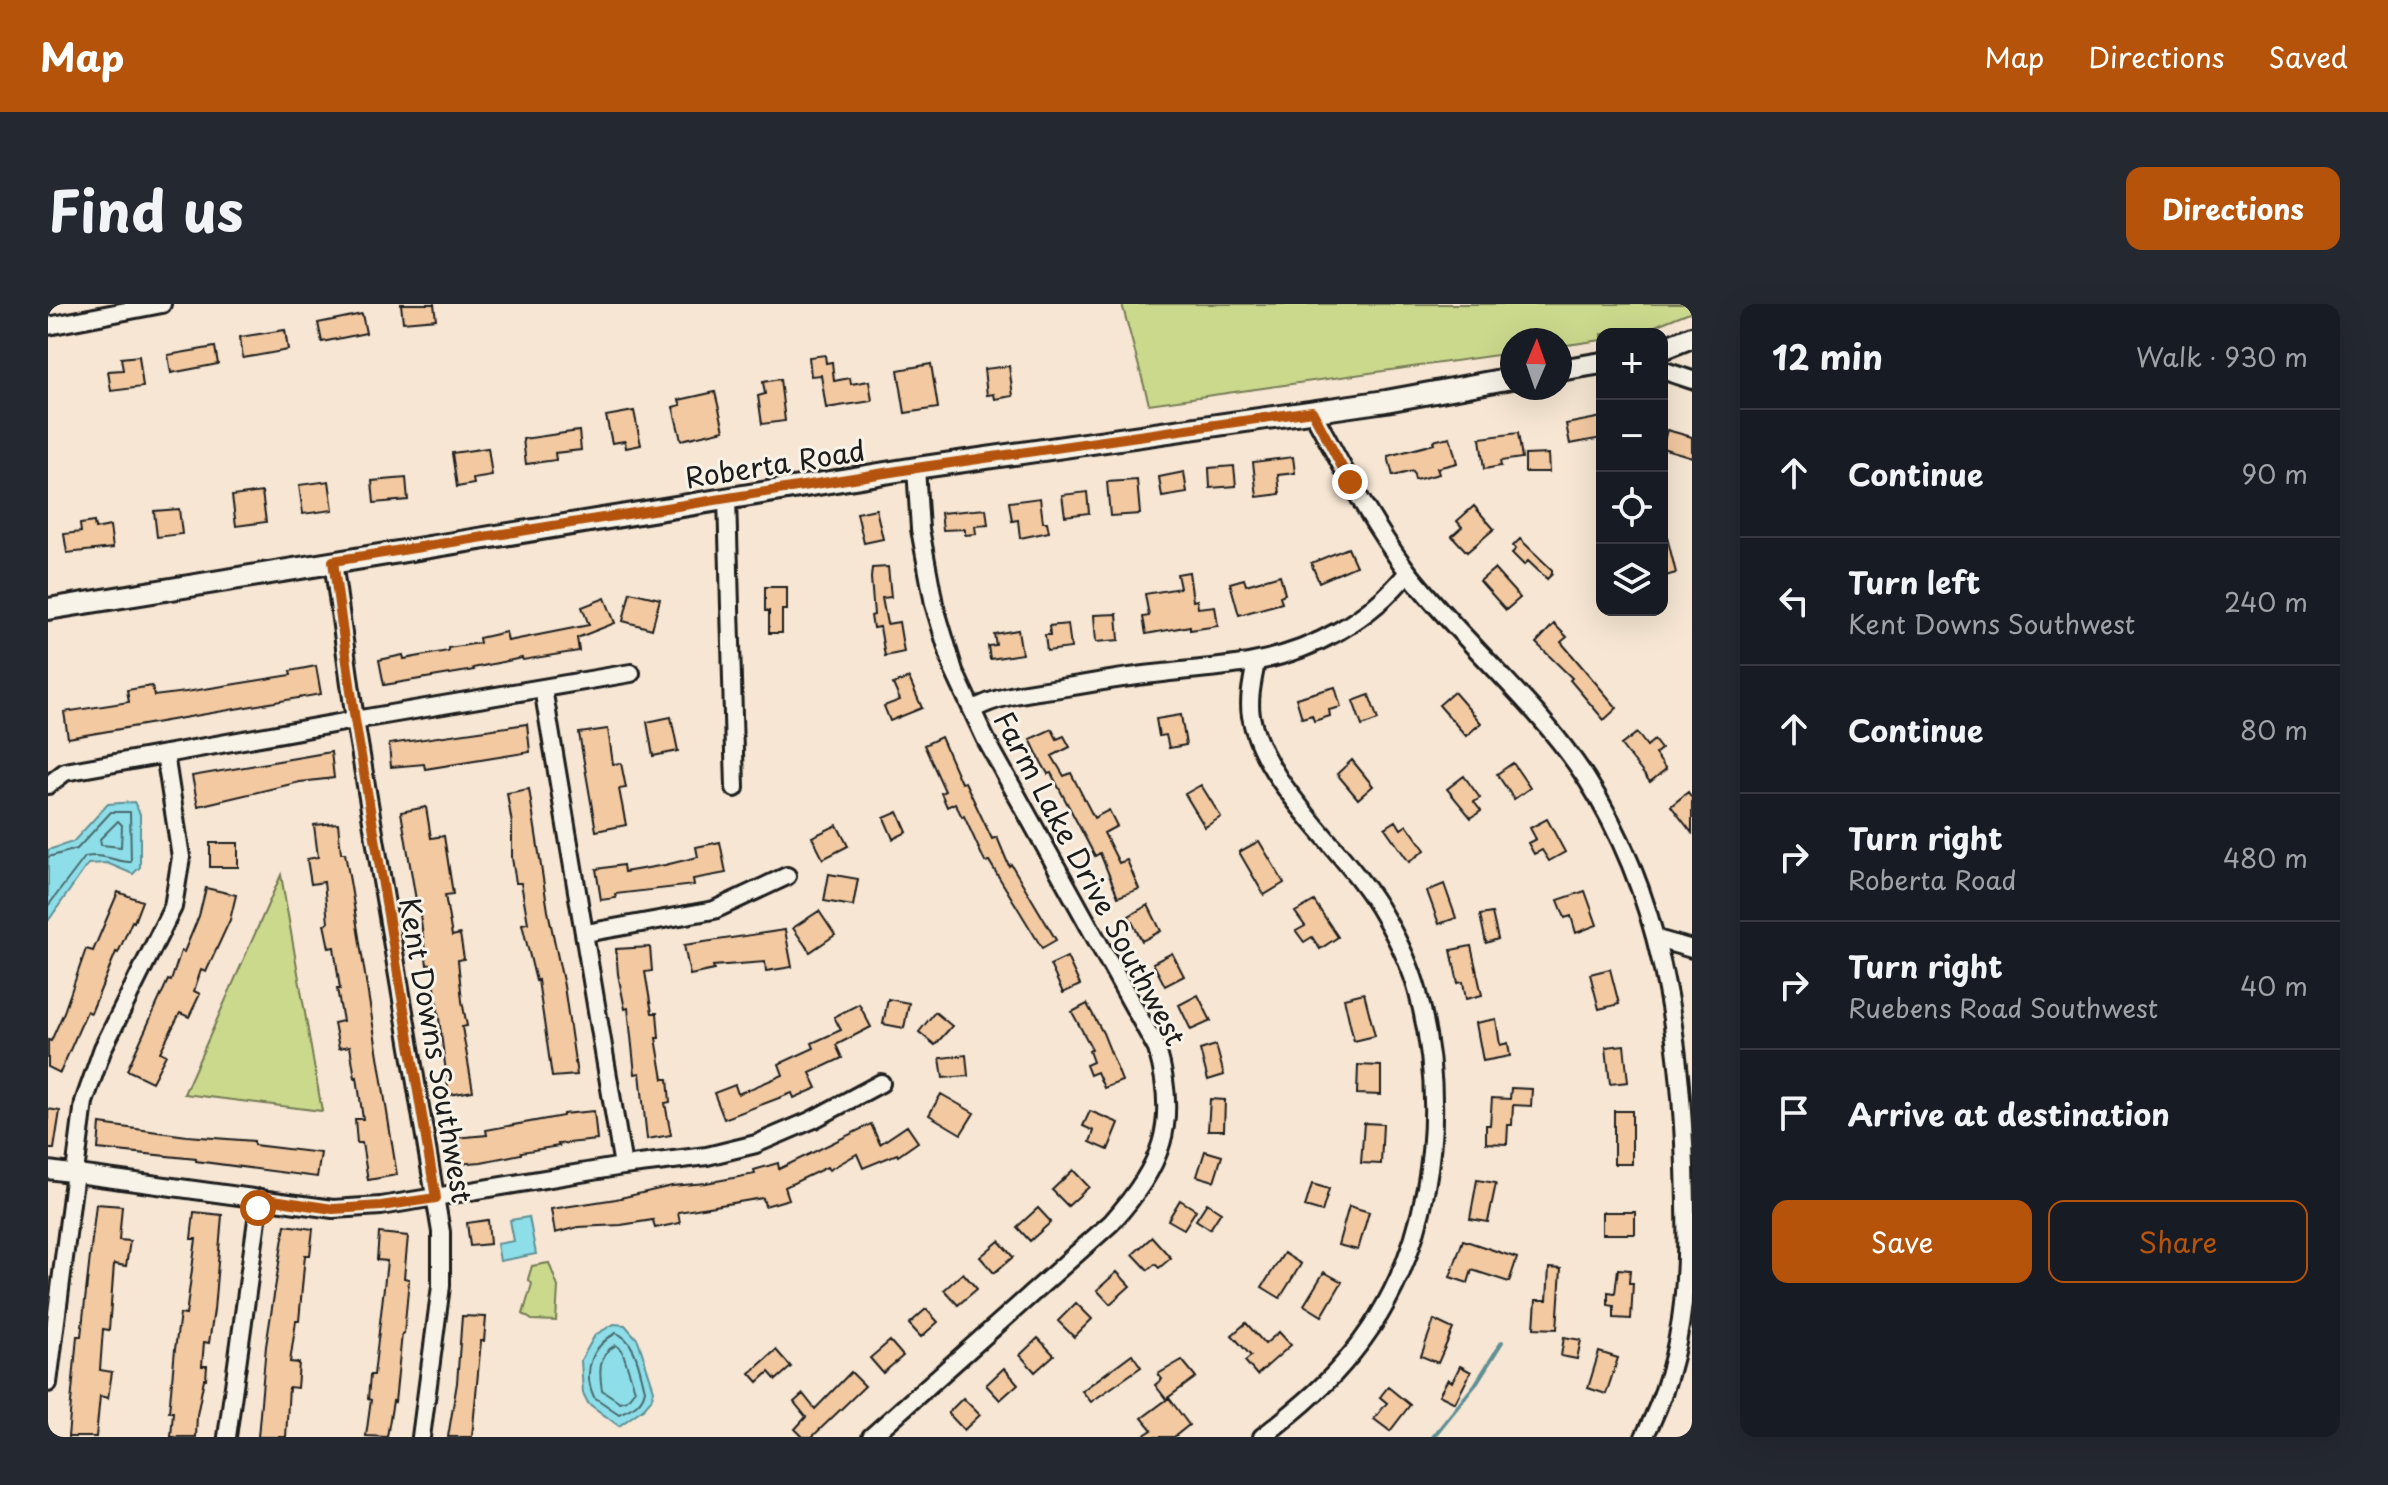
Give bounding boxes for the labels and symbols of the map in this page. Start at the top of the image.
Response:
north arrow [1500,328,1572,400]
street label: Roberta Road [682,428,868,498]
route end [1332,464,1368,500]
street label: Farm Lake Drive Southwest [984,703,1198,1053]
street label: Kent Downs Southwest [389,894,485,1206]
route start [240,1190,276,1226]

